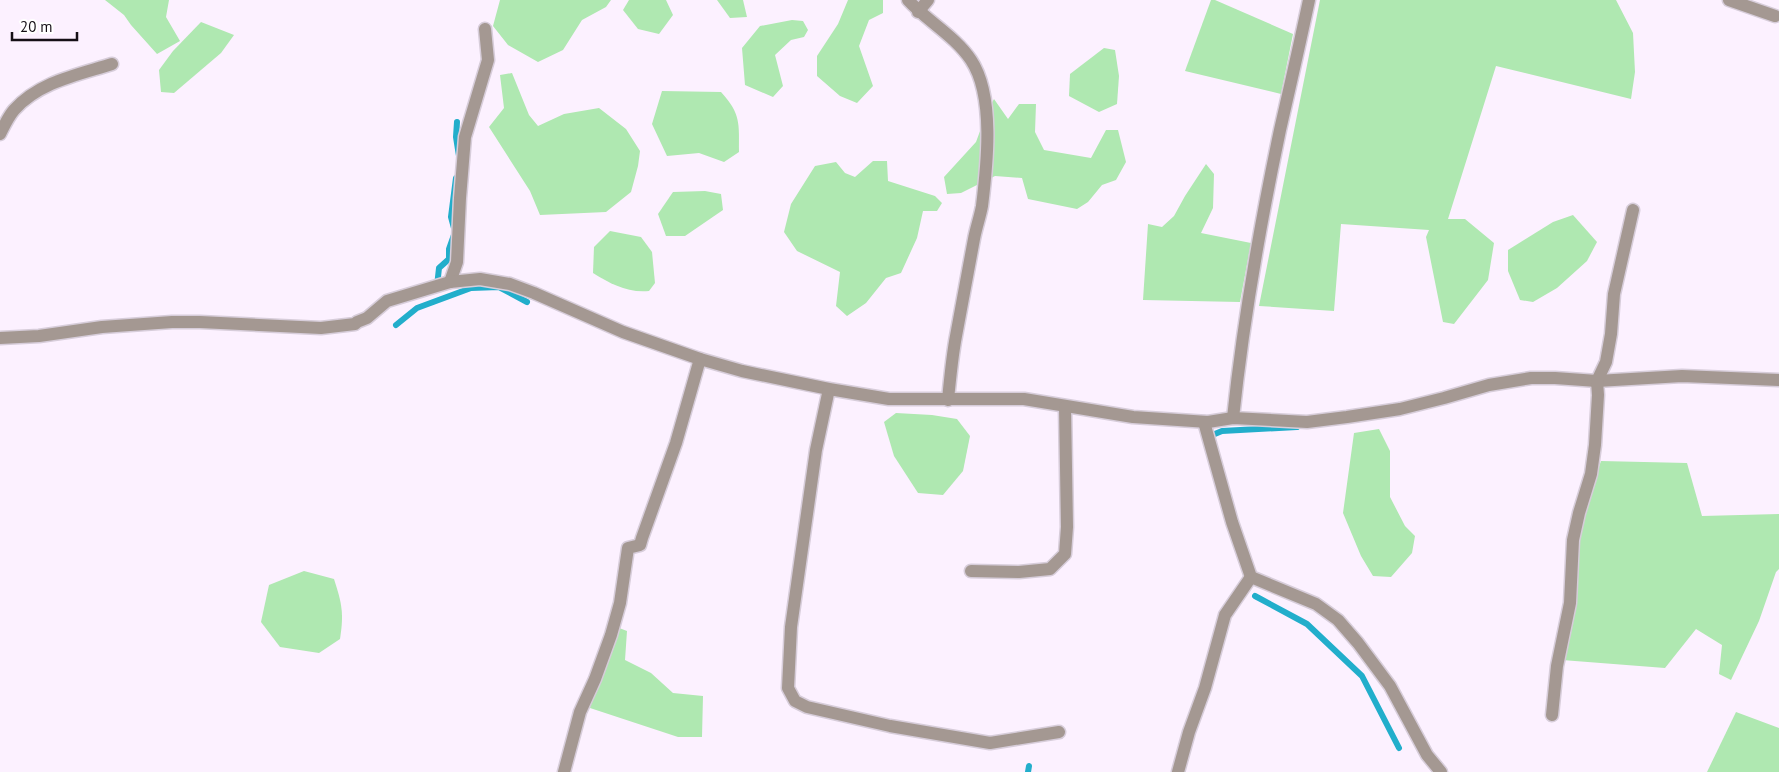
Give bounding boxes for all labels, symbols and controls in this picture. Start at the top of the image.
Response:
scale bar [12,10,78,42]
text: 20 m [20,17,53,36]

